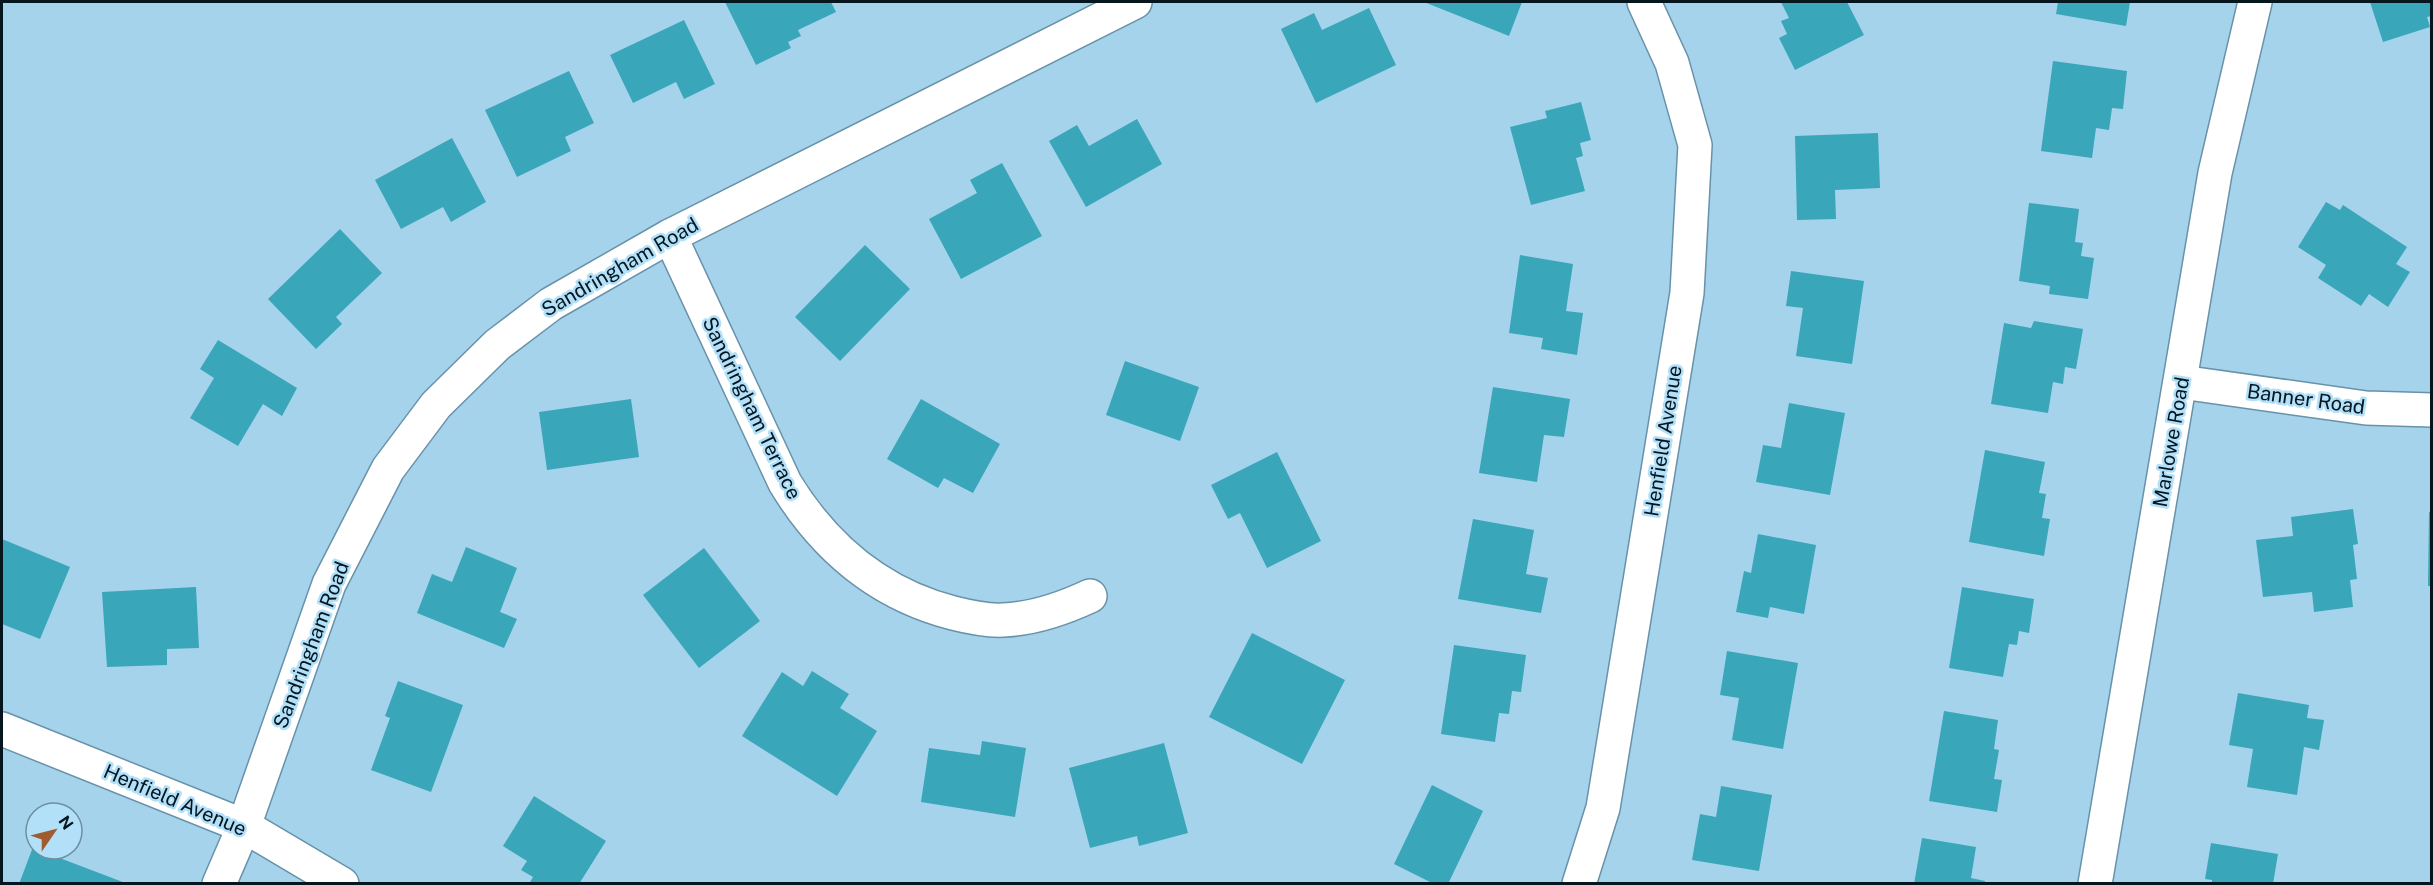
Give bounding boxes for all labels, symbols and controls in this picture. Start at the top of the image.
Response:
street label: Sandringham Road [537,212,703,322]
street label: Sandringham Terrace [697,313,807,503]
street label: Henfield Avenue [1639,364,1687,518]
street label: Marlowe Road [2148,375,2194,509]
street label: Banner Road [2245,379,2367,419]
street label: Sandringham Road [268,558,354,732]
street label: Henfield Avenue [100,759,250,841]
north arrow [24,801,84,861]
text: N [55,812,77,833]

